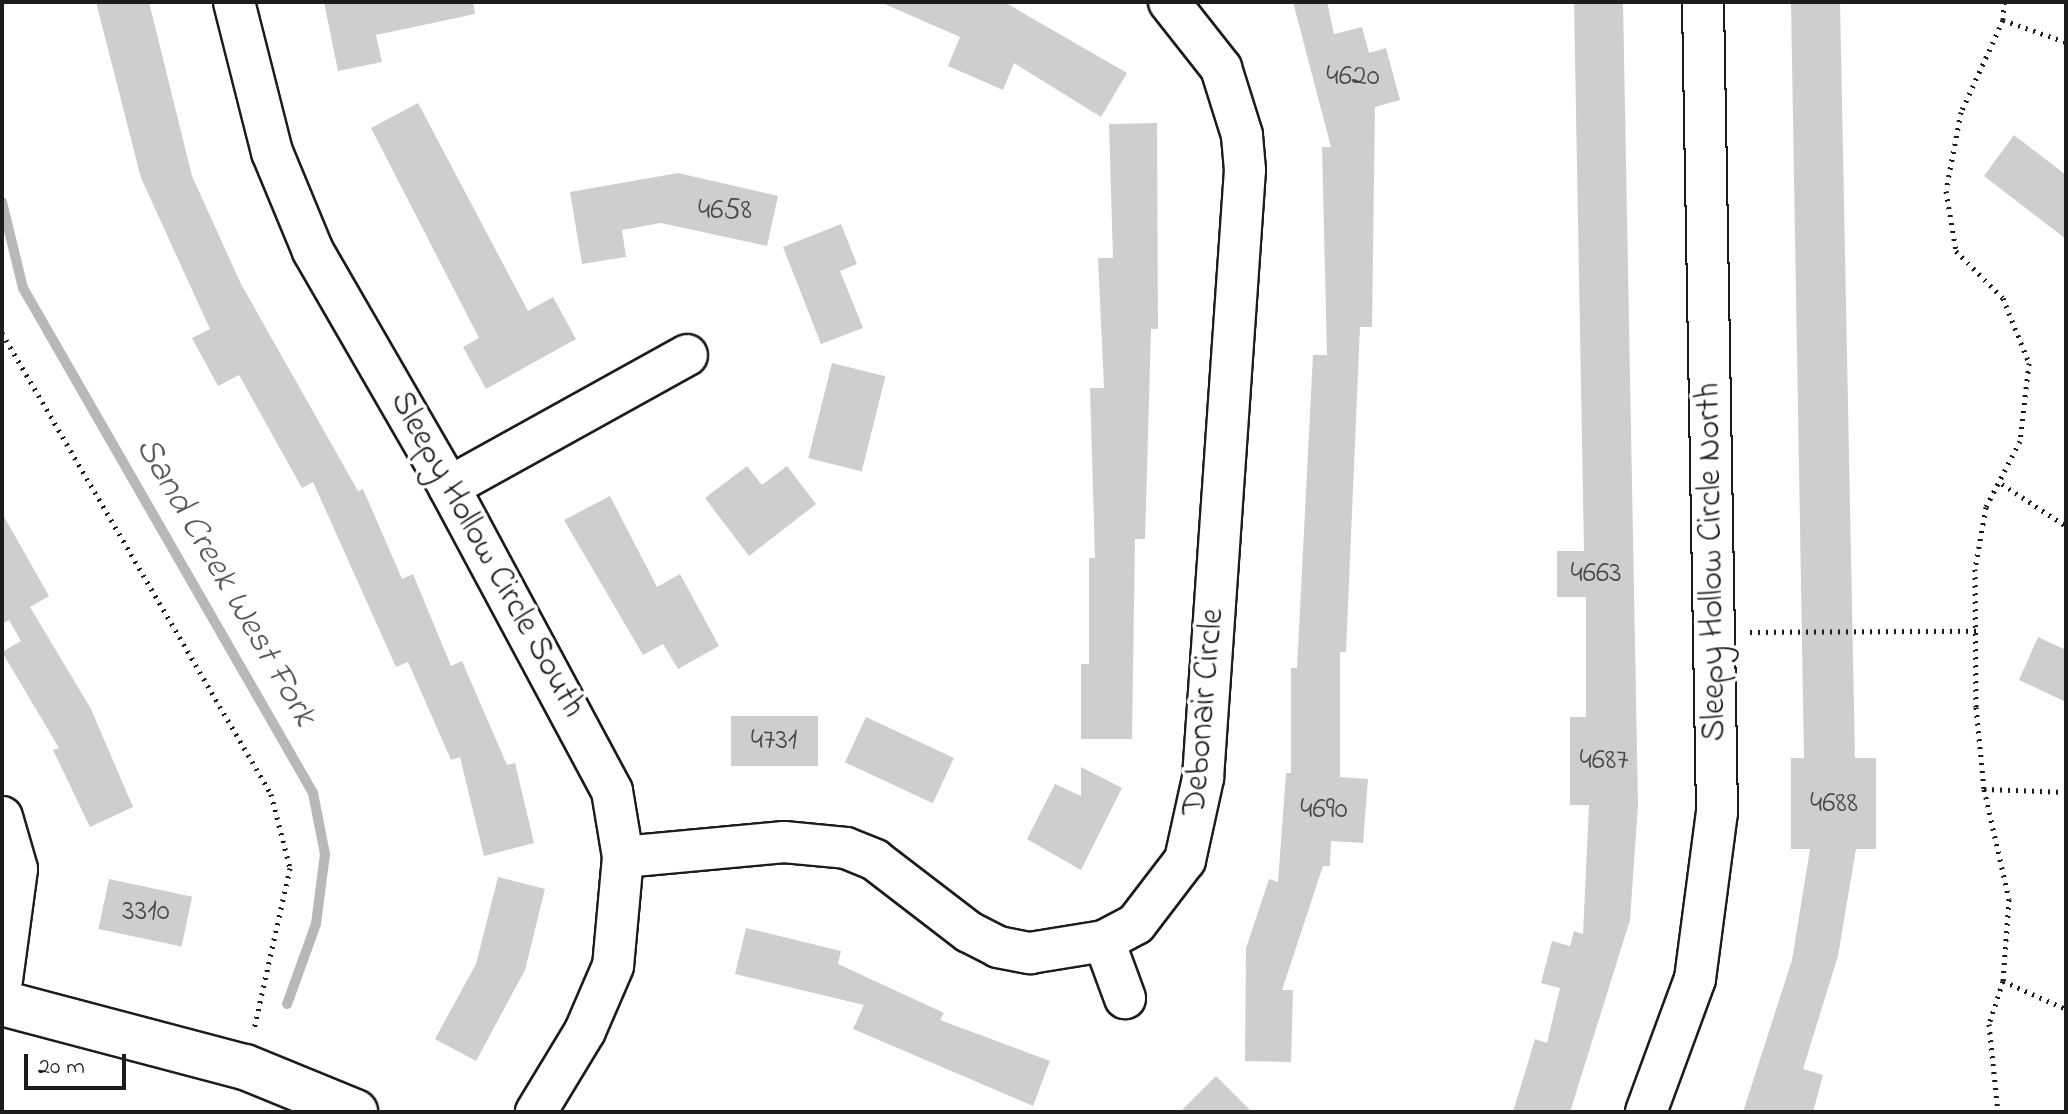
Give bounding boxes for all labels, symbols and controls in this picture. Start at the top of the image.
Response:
house number: 4620 [1326,59,1380,95]
house number: 4658 [698,193,752,229]
street label: Sleepy Hollow Circle North [1689,382,1737,742]
street label: Sleepy Hollow Circle South [379,385,593,725]
water label: Sand Creek West Fork [125,430,325,734]
house number: 4663 [1570,556,1622,592]
street label: Debonair Circle [1176,607,1234,817]
house number: 4731 [751,723,797,759]
house number: 4687 [1579,743,1629,779]
house number: 4688 [1810,786,1858,822]
house number: 4690 [1300,792,1348,828]
house number: 3310 [122,894,170,930]
scale bar [28,1038,130,1088]
text: 20 m [38,1050,85,1085]

